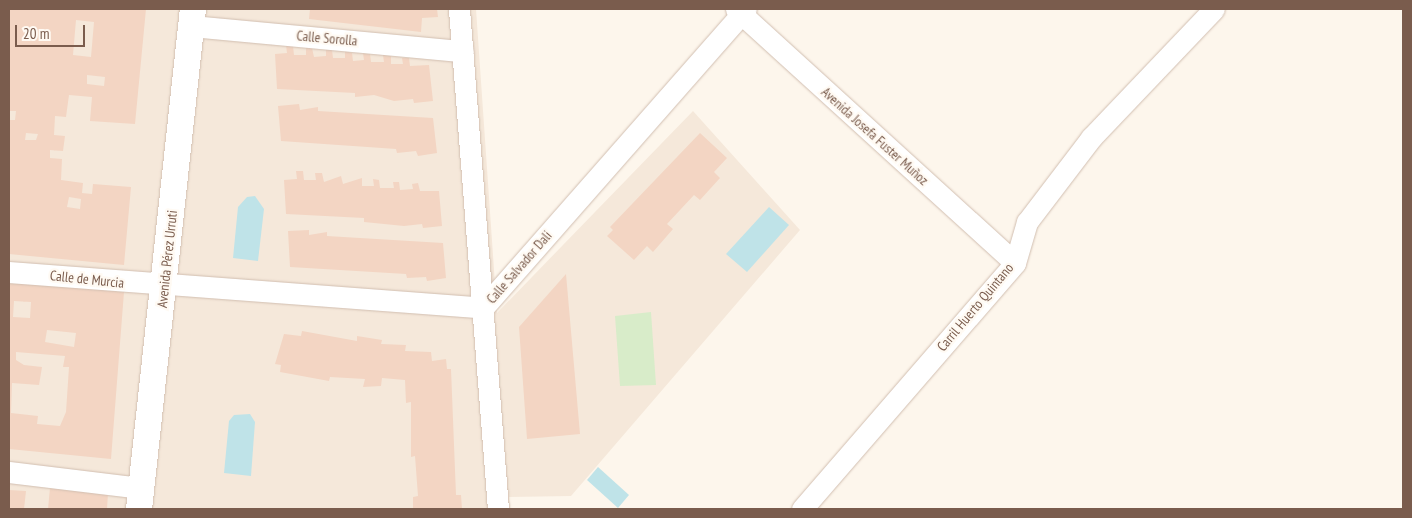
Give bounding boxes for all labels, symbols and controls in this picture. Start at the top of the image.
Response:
scale bar [18,15,88,47]
text: 20 m [23,24,49,43]
street label: Calle Sorolla [296,27,358,49]
street label: Avenida Josefa Fuster Muñoz [818,83,932,189]
street label: Avenida Pérez Urruti [154,209,180,309]
street label: Calle Salvador Dali [483,227,555,307]
street label: Carril Huerto Quintano [933,260,1017,354]
street label: Calle de Murcia [49,267,125,291]

